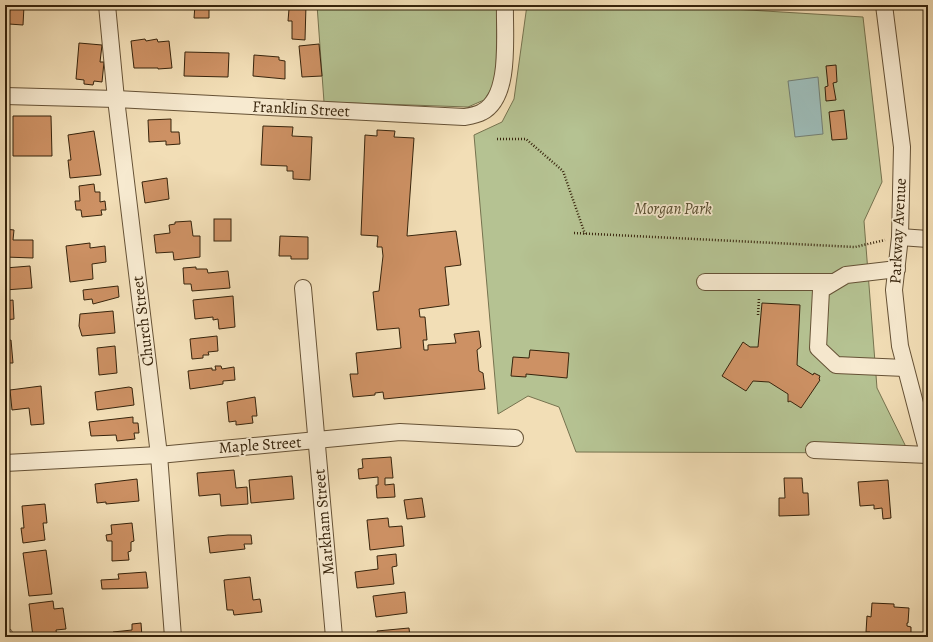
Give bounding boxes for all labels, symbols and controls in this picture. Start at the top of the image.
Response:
street label: Franklin Street [252,95,350,123]
street label: Parkway Avenue [884,177,912,285]
park label: Morgan Park [634,198,712,220]
street label: Church Street [127,274,159,368]
street label: Maple Street [218,431,302,459]
street label: Markham Street [308,468,340,576]

